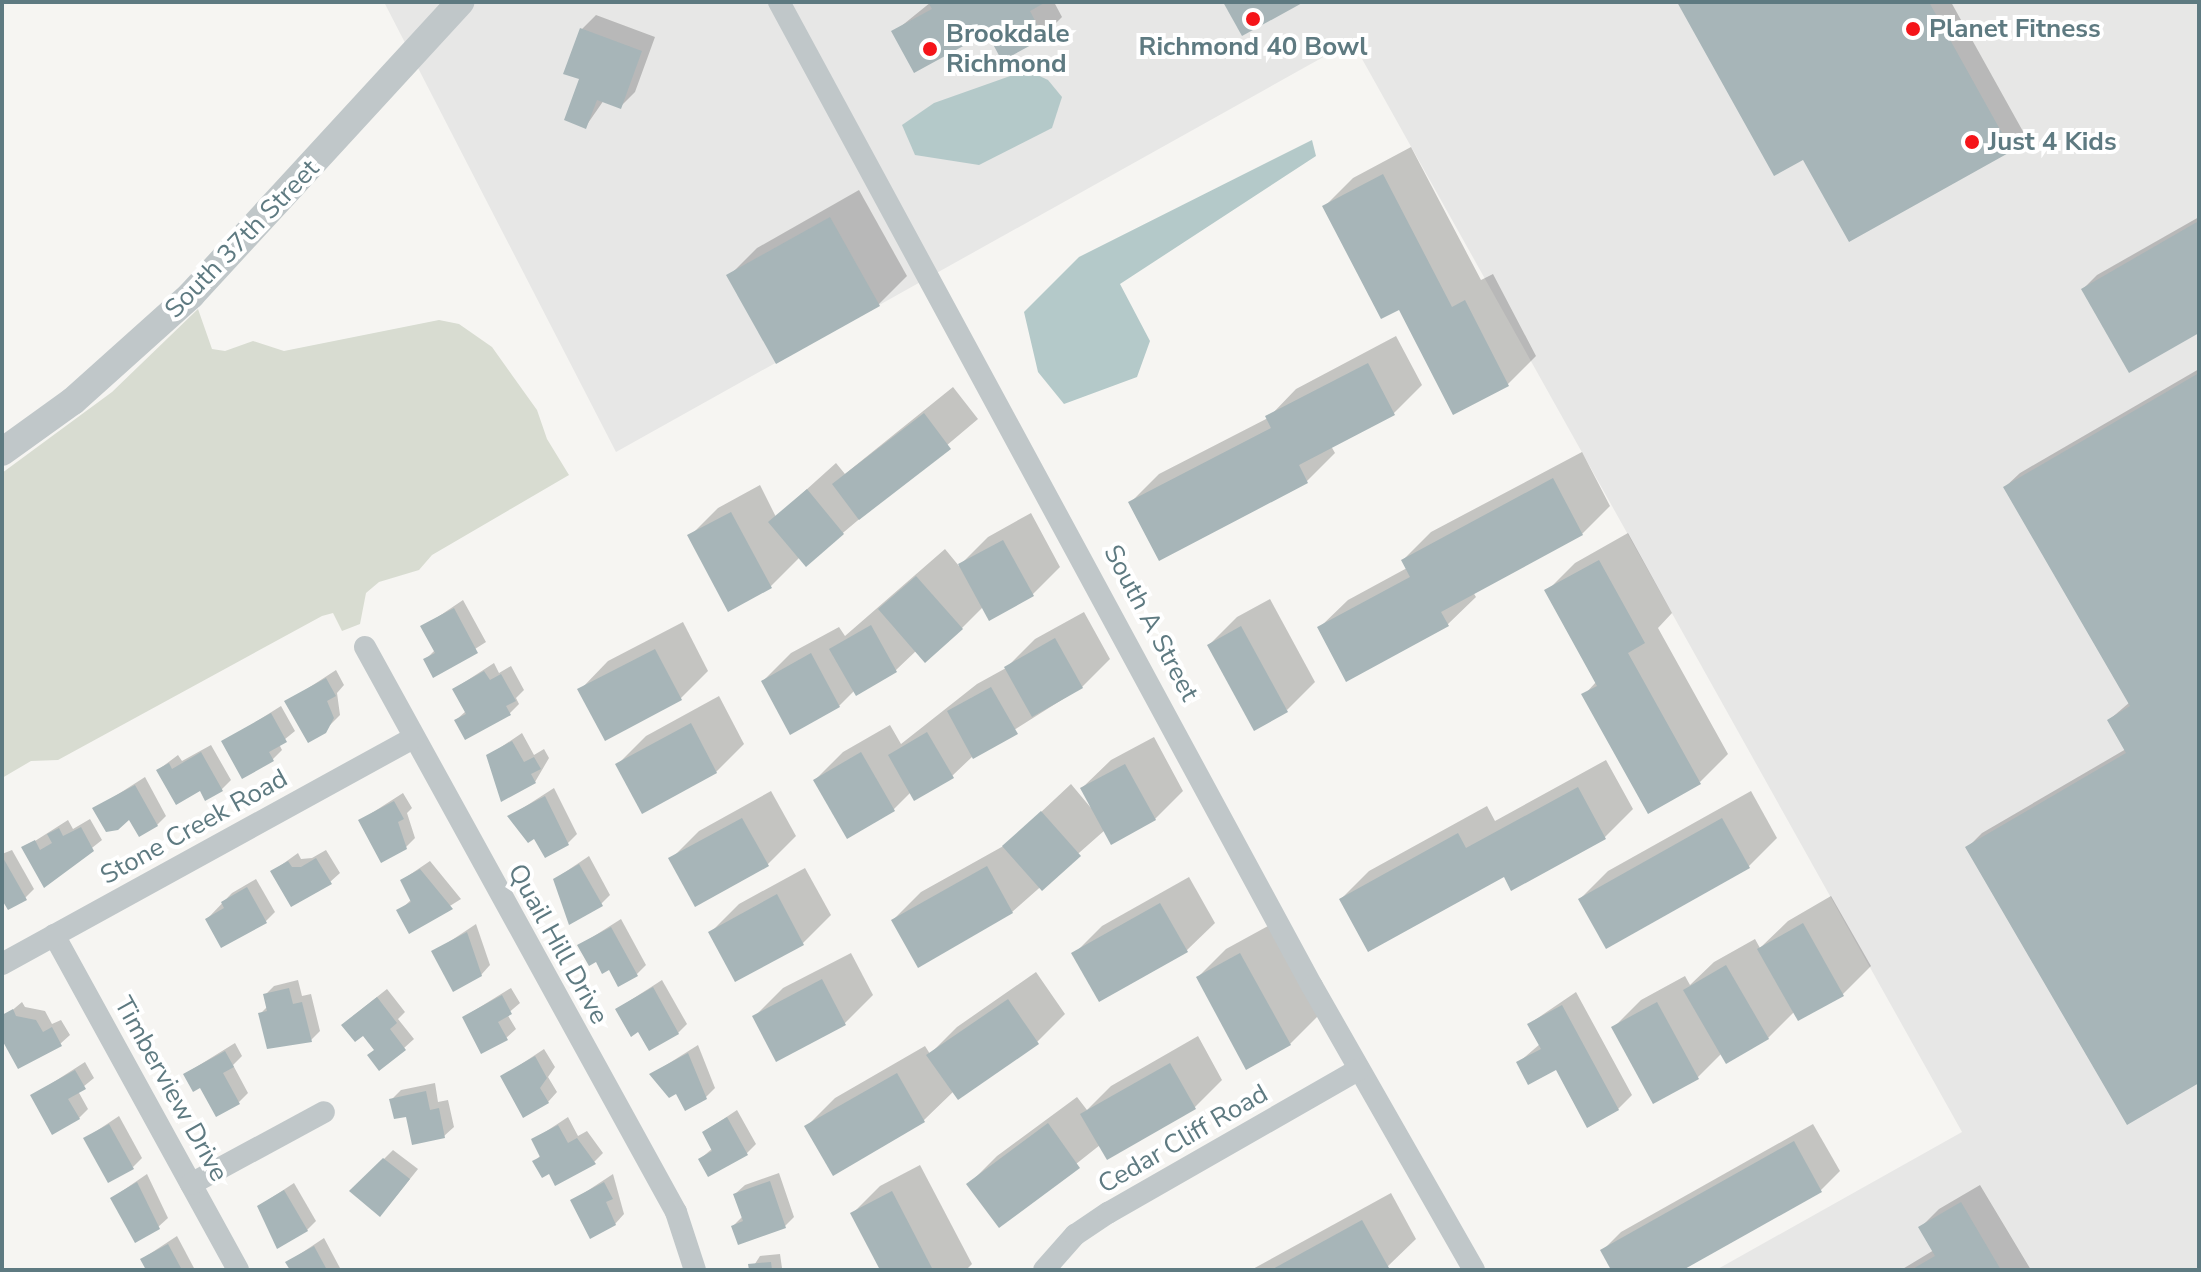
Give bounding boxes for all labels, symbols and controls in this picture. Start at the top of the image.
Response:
marker: Richmond 40 Bowl [1244,10,1262,28]
place label: Planet Fitness [1929,13,2101,45]
place label: Brookdale Richmond [946,18,1070,80]
marker: Planet Fitness [1904,20,1922,38]
place label: Richmond 40 Bowl [1139,31,1367,63]
marker: Brookdale Richmond [921,40,939,58]
place label: Just 4 Kids [1988,126,2117,158]
marker: Just 4 Kids [1963,133,1981,151]
street label: South 37th Street [158,153,326,325]
street label: South A Street [1097,540,1205,706]
street label: Stone Creek Road [95,763,293,891]
street label: Quail Hill Drive [501,858,615,1030]
street label: Timberview Drive [107,991,235,1187]
street label: Cedar Cliff Road [1093,1078,1273,1200]

